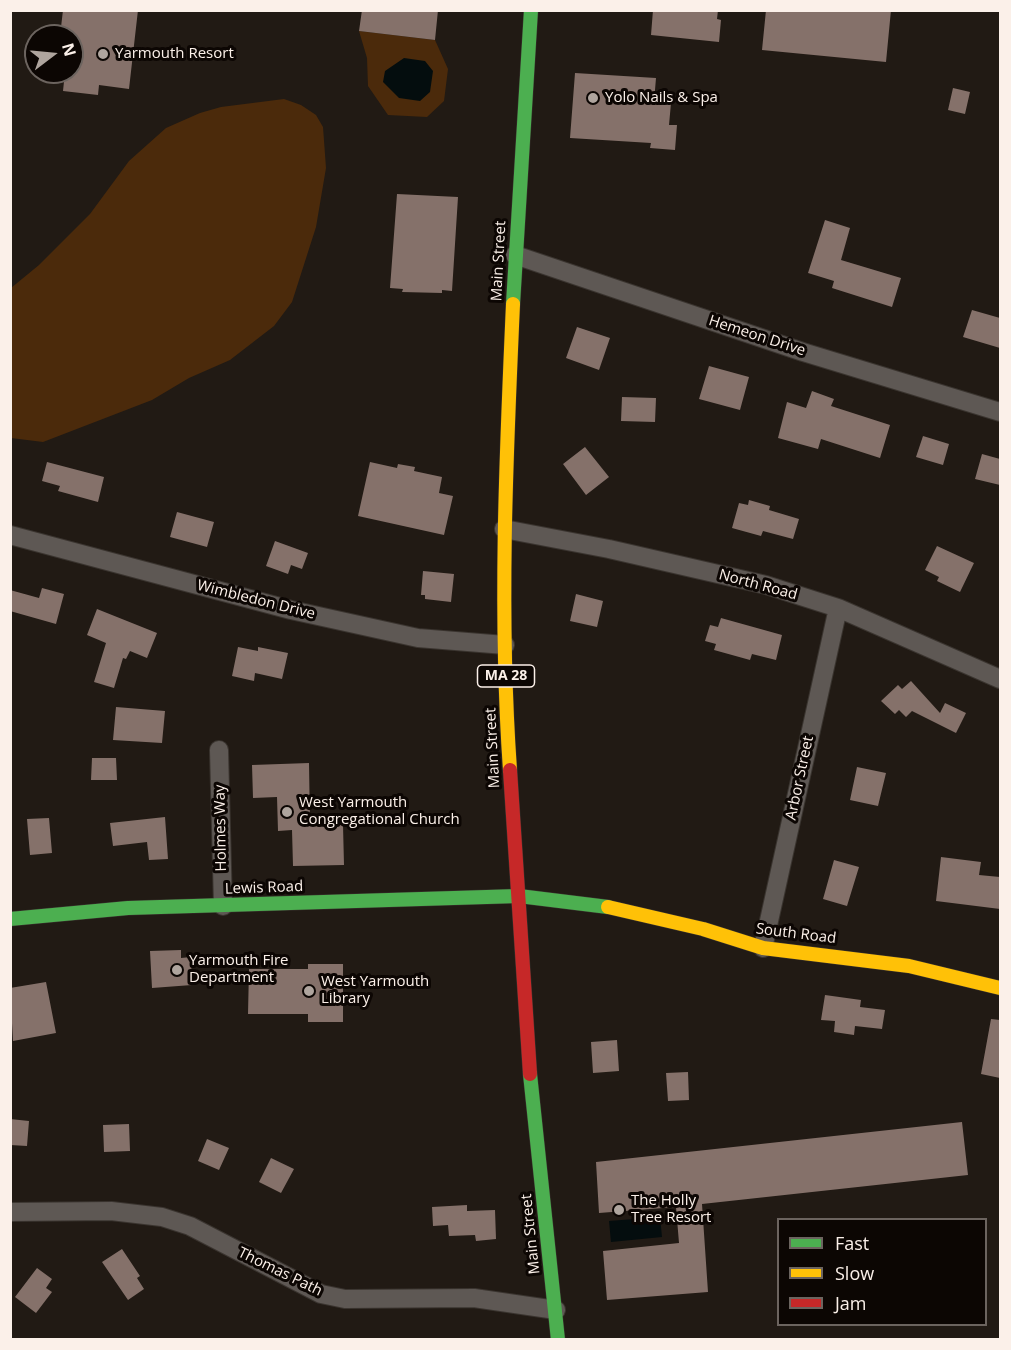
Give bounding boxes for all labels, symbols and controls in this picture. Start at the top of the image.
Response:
north arrow [24,24,84,84]
text: N [57,40,82,59]
place label: Yarmouth Resort [115,45,234,63]
marker: Yarmouth Resort [96,47,110,61]
place label: Yolo Nails & Spa [605,89,718,107]
marker: Yolo Nails & Spa [586,91,600,105]
street label: Main Street [488,220,510,302]
street label: Hemeon Drive [706,312,808,360]
street label: North Road [717,566,799,604]
street label: Wimbledon Drive [195,577,317,623]
road number: MA 28 [478,665,534,687]
street label: Main Street [482,707,504,789]
street label: Arbor Street [782,734,818,822]
street label: Holmes Way [211,784,231,872]
place label: West Yarmouth Congregational Church [299,794,460,829]
marker: West Yarmouth Congregational Church [280,805,294,819]
street label: Lewis Road [224,878,304,898]
street label: South Road [755,920,837,948]
place label: Yarmouth Fire Department [189,952,288,987]
marker: Yarmouth Fire Department [170,963,184,977]
place label: West Yarmouth Library [321,973,429,1008]
marker: West Yarmouth Library [302,984,316,998]
place label: The Holly Tree Resort [631,1192,711,1227]
street label: Main Street [518,1193,544,1275]
marker: The Holly Tree Resort [612,1203,626,1217]
legend [777,1218,987,1326]
text: Fast [835,1231,869,1255]
street label: Thomas Path [235,1244,325,1300]
text: Slow [835,1261,874,1285]
text: Jam [835,1291,867,1315]

